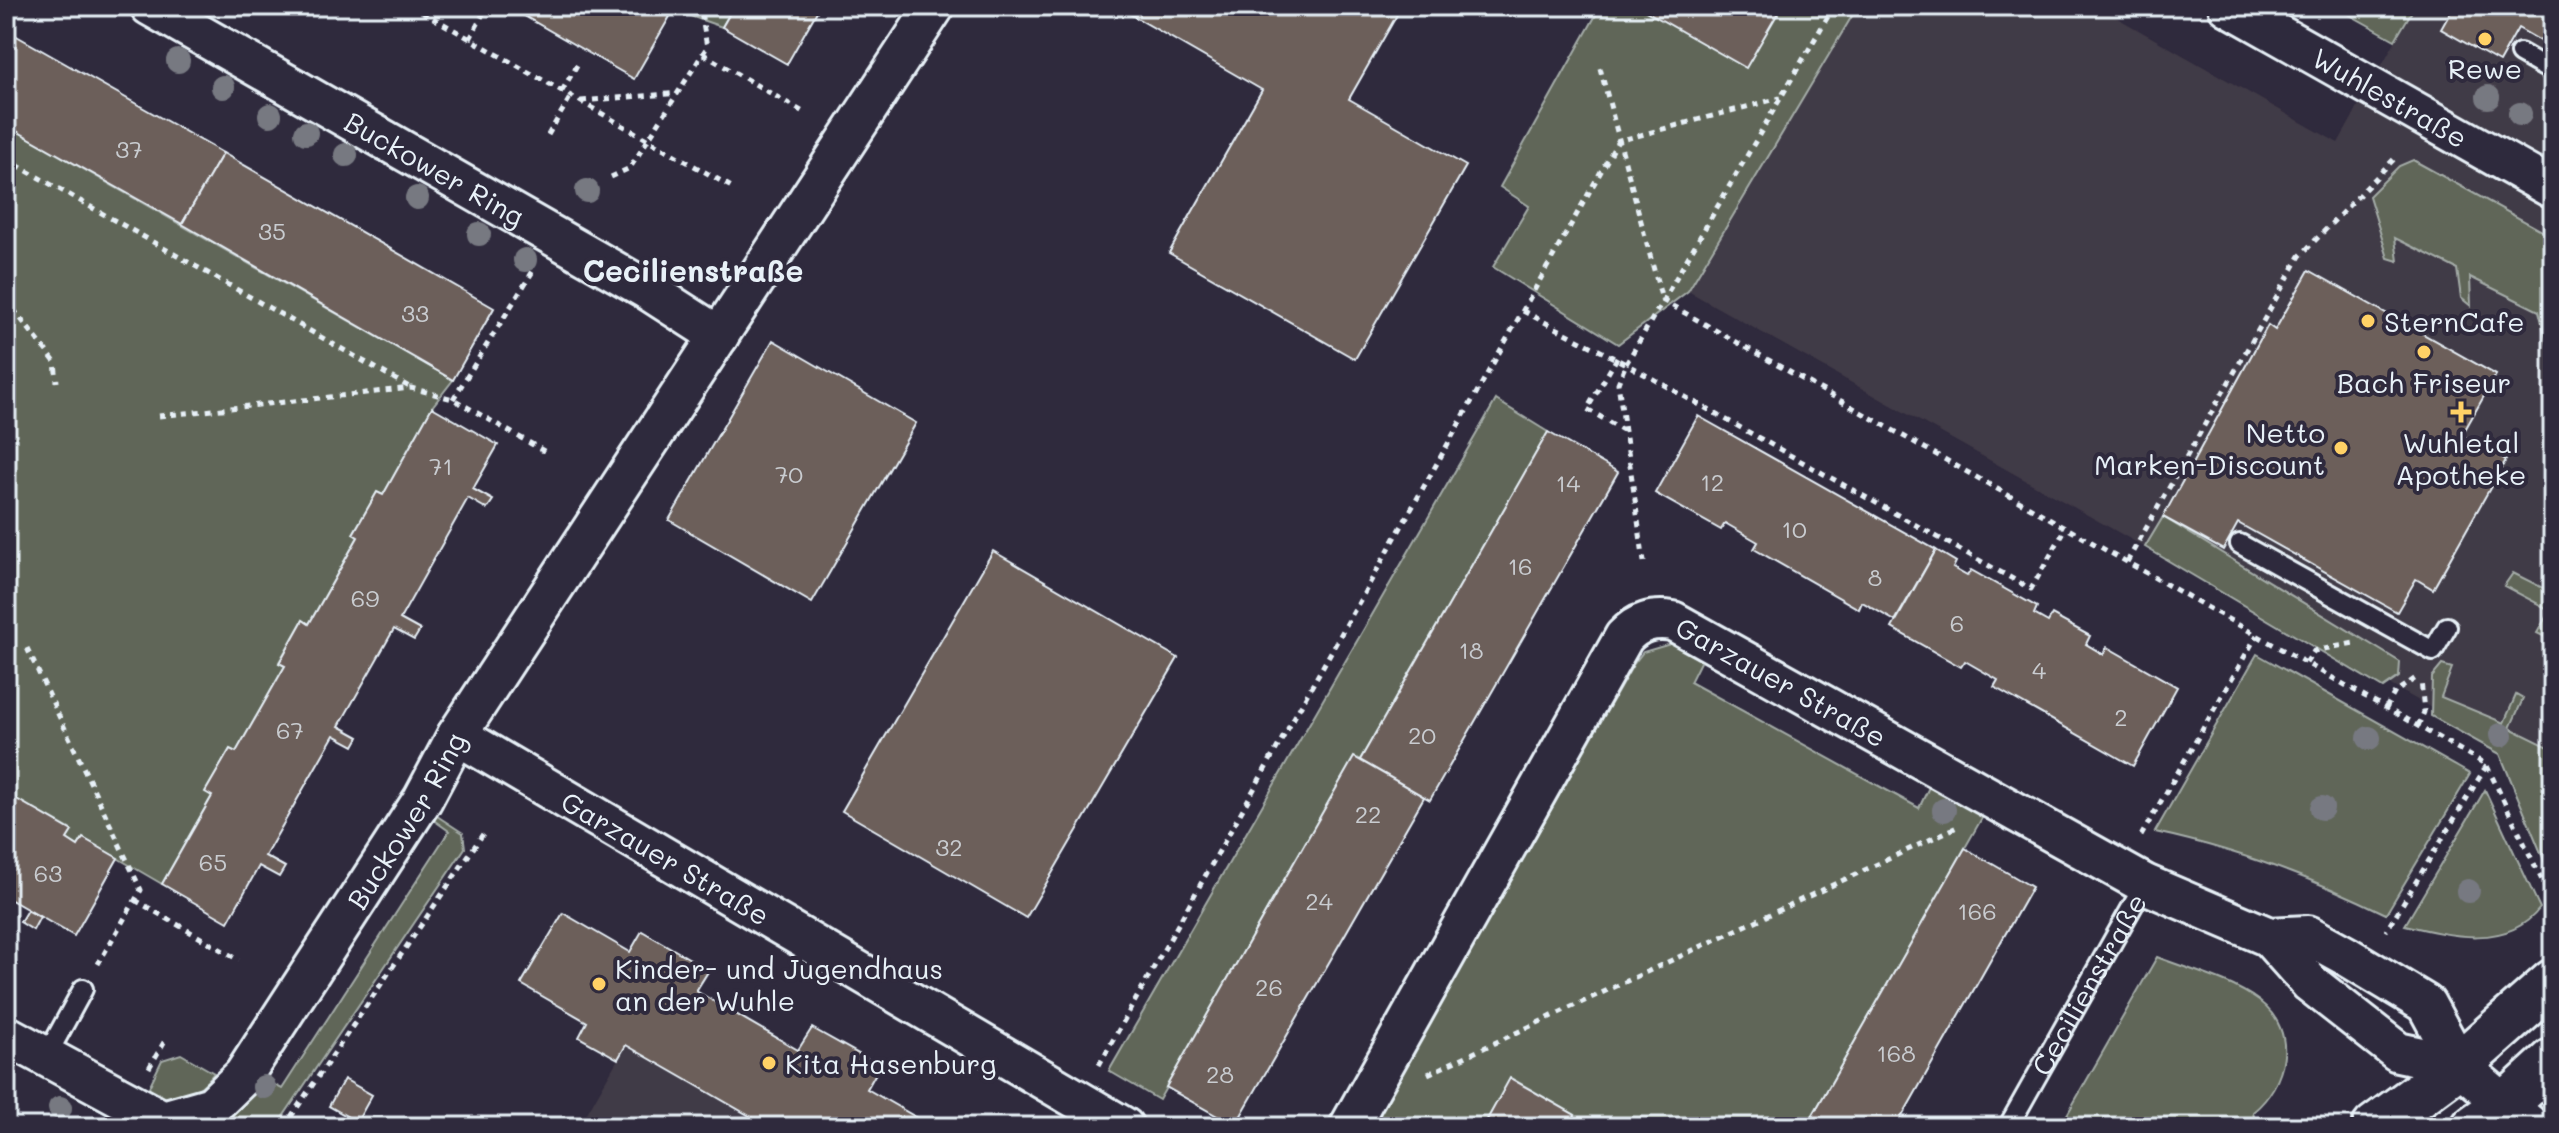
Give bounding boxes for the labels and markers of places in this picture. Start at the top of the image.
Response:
marker: Rewe [2476,30,2494,48]
place label: Rewe [2448,50,2522,86]
place label: SternCafe [2384,303,2525,339]
marker: SternCafe [2359,312,2377,330]
marker: Bach Friseur [2415,343,2433,361]
place label: Bach Friseur [2337,364,2511,400]
marker: Wuhletal Apotheke [2452,403,2470,421]
place label: Netto Marken-Discount [2094,414,2325,482]
place label: Wuhletal Apotheke [2396,424,2526,492]
marker: Netto Marken-Discount [2332,439,2350,457]
place label: Kinder- und Jugendhaus an der Wuhle [615,950,943,1018]
marker: Kinder- und Jugendhaus an der Wuhle [590,975,608,993]
place label: Kita Hasenburg [785,1045,997,1081]
marker: Kita Hasenburg [760,1054,778,1072]

